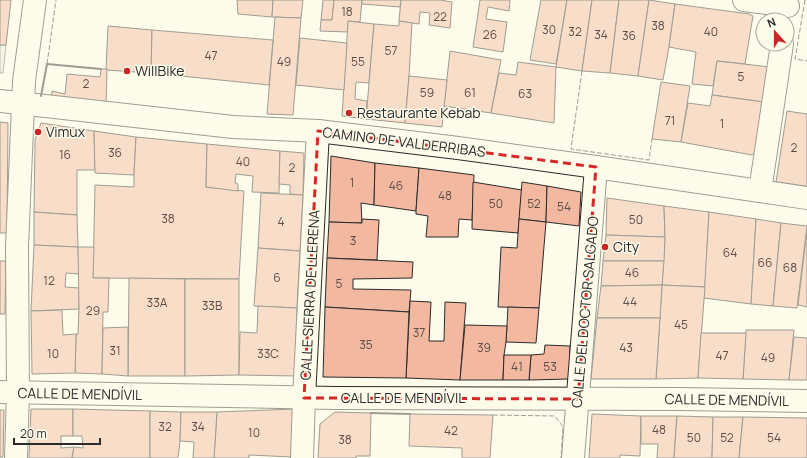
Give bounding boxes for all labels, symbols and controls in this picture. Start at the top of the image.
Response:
house number: 18 [341,3,353,20]
house number: 22 [433,8,447,25]
north arrow [755,12,795,52]
text: N [765,14,778,31]
house number: 38 [651,17,665,34]
house number: 30 [542,21,556,38]
house number: 32 [568,23,582,40]
house number: 40 [704,23,718,40]
house number: 26 [483,26,497,43]
house number: 34 [594,26,608,43]
house number: 36 [622,27,636,44]
house number: 57 [385,42,397,59]
house number: 47 [204,47,218,64]
house number: 49 [277,53,291,70]
house number: 55 [351,53,365,70]
place label: WillBike [135,61,184,80]
marker: WillBike [122,66,132,76]
house number: 5 [738,68,745,85]
house number: 2 [83,75,90,92]
house number: 59 [420,84,434,101]
house number: 61 [464,84,476,101]
house number: 63 [518,85,532,102]
place label: Restaurante Kebab [357,103,481,122]
marker: Restaurante Kebab [344,108,354,118]
house number: 71 [665,112,675,129]
house number: 1 [720,115,724,132]
place label: Vimux [46,122,86,141]
street label: CAMINO DE VALDERRIBAS [322,122,487,161]
marker: Vimux [33,127,43,137]
house number: 2 [791,139,798,156]
house number: 36 [108,144,122,161]
house number: 16 [59,146,71,163]
house number: 40 [236,153,250,170]
house number: 2 [289,159,296,176]
house number: 1 [350,174,354,191]
house number: 46 [389,177,403,194]
house number: 48 [438,187,452,204]
house number: 50 [489,195,503,212]
house number: 52 [527,195,541,212]
house number: 54 [557,198,571,215]
street label: CALLE SIERRA DE LLERENA [296,209,323,381]
house number: 38 [161,210,175,227]
house number: 50 [629,211,643,228]
house number: 4 [277,213,285,230]
street label: CALLE DEL DOCTOR SALGADO [567,215,602,409]
house number: 3 [350,232,356,249]
place label: City [613,237,640,256]
marker: City [600,242,610,252]
house number: 64 [723,244,737,261]
house number: 66 [758,254,772,271]
house number: 68 [783,259,797,276]
house number: 46 [625,264,639,281]
house number: 6 [273,269,281,286]
house number: 12 [43,272,55,289]
house number: 5 [336,275,343,292]
house number: 44 [623,293,637,310]
house number: 33A [147,294,168,311]
house number: 33B [202,297,222,314]
house number: 29 [86,302,100,319]
house number: 45 [674,316,688,333]
house number: 37 [413,324,425,341]
house number: 35 [359,336,373,353]
house number: 39 [477,339,491,356]
house number: 43 [619,339,633,356]
house number: 31 [109,342,121,359]
house number: 10 [47,345,59,362]
house number: 33C [257,345,279,362]
house number: 47 [715,347,729,364]
house number: 49 [761,349,775,366]
house number: 41 [511,358,523,375]
house number: 53 [543,358,557,375]
street label: CALLE DE MENDÍVIL [17,383,143,404]
street label: CALLE DE MENDÍVIL [341,388,465,407]
street label: CALLE DE MENDÍVIL [664,389,790,410]
house number: 32 [158,418,172,435]
house number: 34 [191,418,205,435]
scale bar [14,420,100,446]
house number: 48 [652,421,666,438]
house number: 42 [444,422,458,439]
house number: 10 [248,424,260,441]
text: 20 m [20,425,47,442]
house number: 50 [687,429,701,446]
house number: 52 [720,429,734,446]
house number: 54 [767,429,781,446]
house number: 38 [338,431,352,448]

